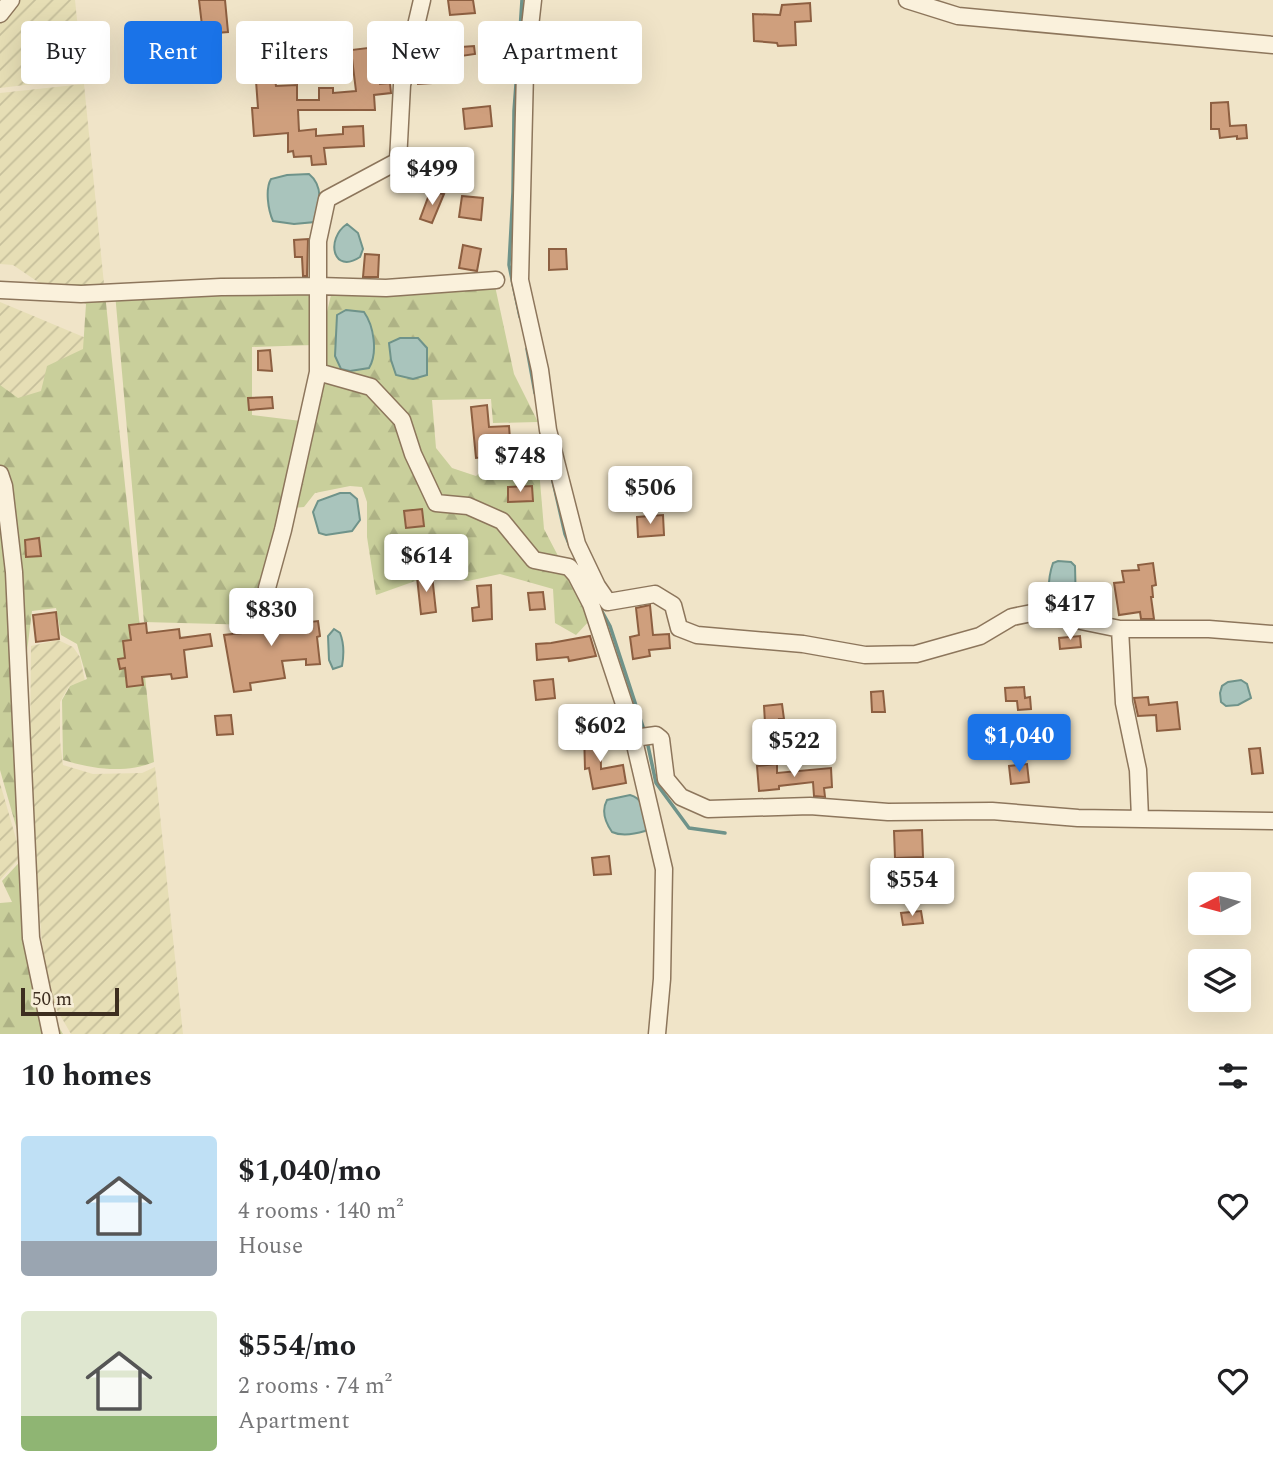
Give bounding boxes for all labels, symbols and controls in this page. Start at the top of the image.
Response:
chip: Buy [21,21,110,84]
chip: Rent [124,21,222,84]
chip: Filters [236,21,353,84]
chip: New [367,21,464,84]
chip: Apartment [478,21,642,84]
pin: $499 [391,148,473,207]
text: $499 [406,152,458,187]
pin: $748 [479,434,561,494]
text: $748 [494,439,546,474]
pin: $506 [609,466,691,526]
text: $506 [624,471,676,506]
pin: $614 [385,534,467,594]
text: $614 [400,539,452,574]
pin: $417 [1029,582,1111,642]
text: $417 [1044,587,1096,622]
pin: $830 [230,588,312,648]
text: $830 [245,593,297,628]
pin: $602 [559,704,641,764]
text: $602 [574,709,626,744]
pin: $1,040 [962,714,1076,774]
text: $1,040 [984,719,1054,754]
pin: $522 [753,720,835,779]
text: $522 [768,724,820,759]
pin: $554 [871,858,953,918]
text: $554 [886,863,938,898]
north arrow [1188,872,1251,934]
map controls [1188,872,1251,1012]
button: layers [1188,949,1251,1012]
scale bar [21,985,119,1017]
text: 50 m [32,985,72,1014]
text: 10 homes [21,1053,152,1099]
icon: filters [1214,1057,1252,1095]
text: $1,040/mo [238,1148,381,1194]
icon: home [77,1164,161,1248]
icon: heart [1214,1187,1252,1225]
text: 4 rooms · 140 m² [238,1194,404,1229]
text: House [238,1229,303,1264]
text: $554/mo [238,1323,356,1369]
icon: home [77,1339,161,1423]
icon: heart [1214,1362,1252,1400]
text: 2 rooms · 74 m² [238,1369,392,1404]
text: Apartment [238,1404,350,1439]

